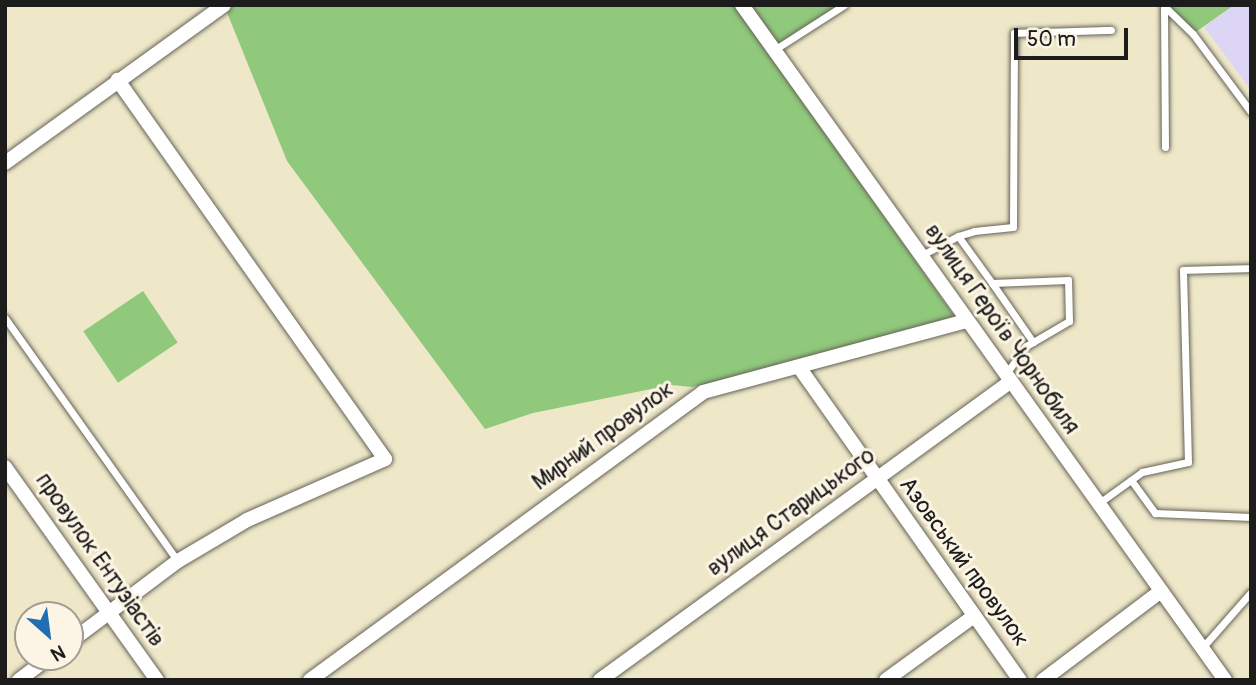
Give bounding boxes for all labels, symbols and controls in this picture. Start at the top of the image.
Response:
scale bar [1018,14,1132,58]
text: 50 m [1027,26,1076,53]
street label: вулиця Героїв Чорнобиля [919,218,1085,440]
street label: Мирний провулок [527,376,679,496]
street label: вулиця Старицького [702,442,880,582]
street label: провулок Ентузіастів [30,468,170,652]
street label: Азовський провулок [893,472,1035,652]
north arrow [14,601,84,671]
text: N [47,639,69,666]

